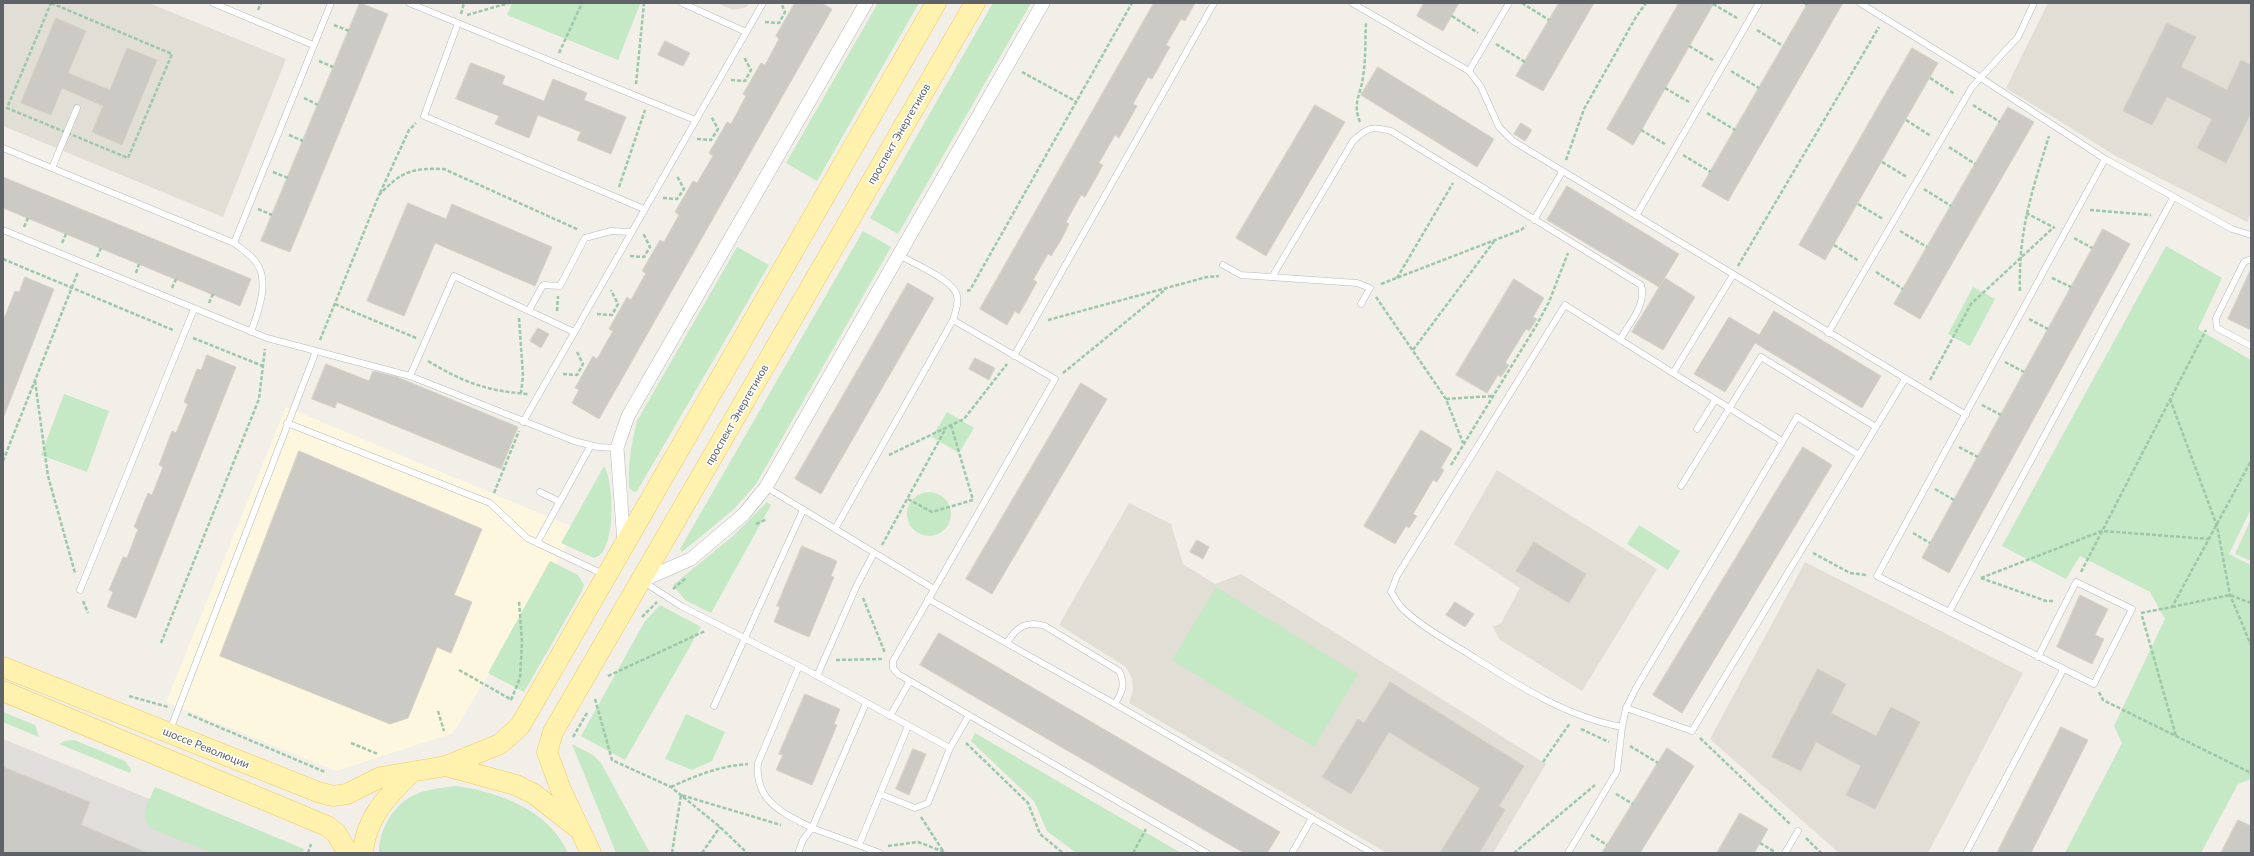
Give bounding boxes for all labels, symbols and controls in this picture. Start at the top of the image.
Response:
street label: проспект Энергетиков [865,81,933,187]
street label: проспект Энергетиков [703,362,771,468]
street label: шоссе Революции [161,725,251,771]

